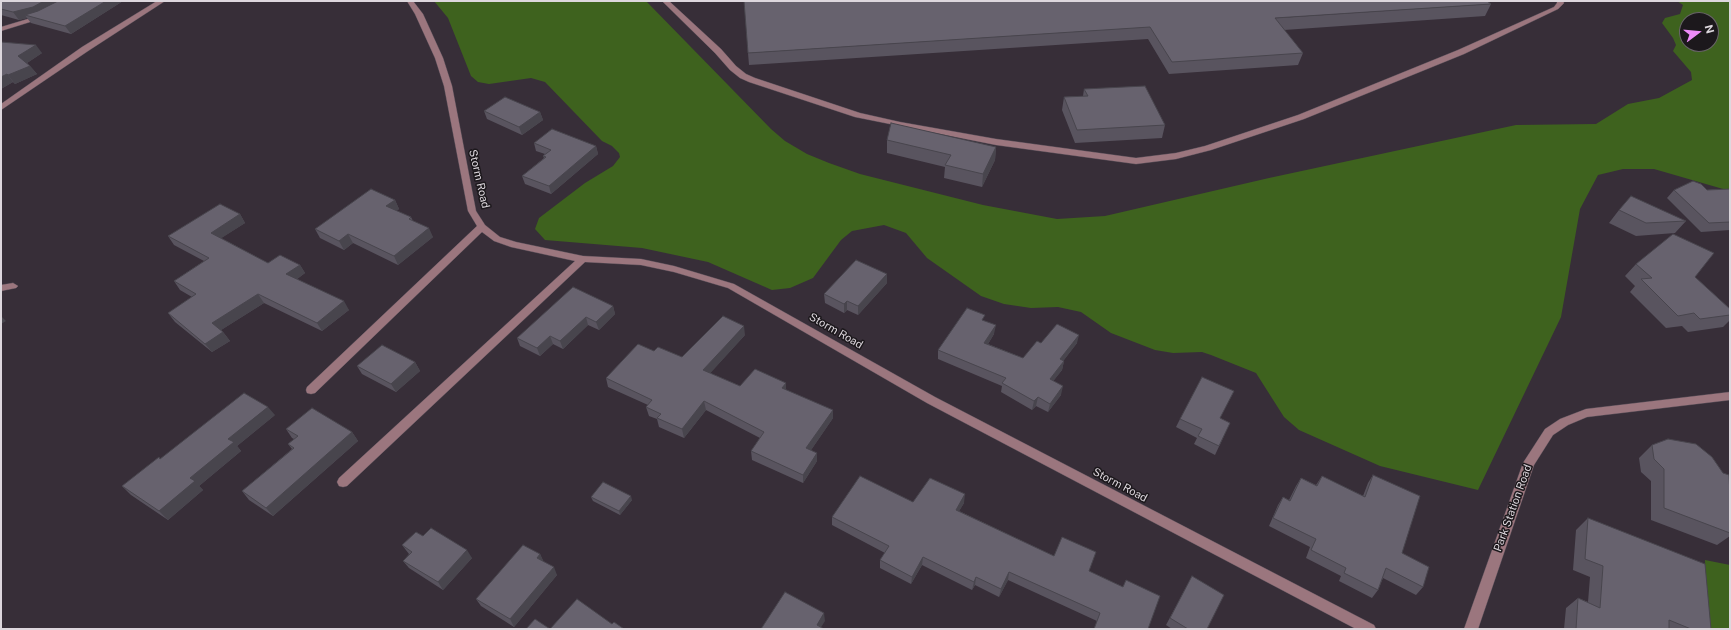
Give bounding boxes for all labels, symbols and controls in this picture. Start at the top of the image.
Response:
north arrow [1679,12,1719,52]
text: N [1703,23,1717,35]
street label: Storm Road [466,148,492,210]
street label: Storm Road [807,310,865,352]
street label: Park Station Road [1491,463,1535,553]
street label: Storm Road [1090,465,1150,505]

